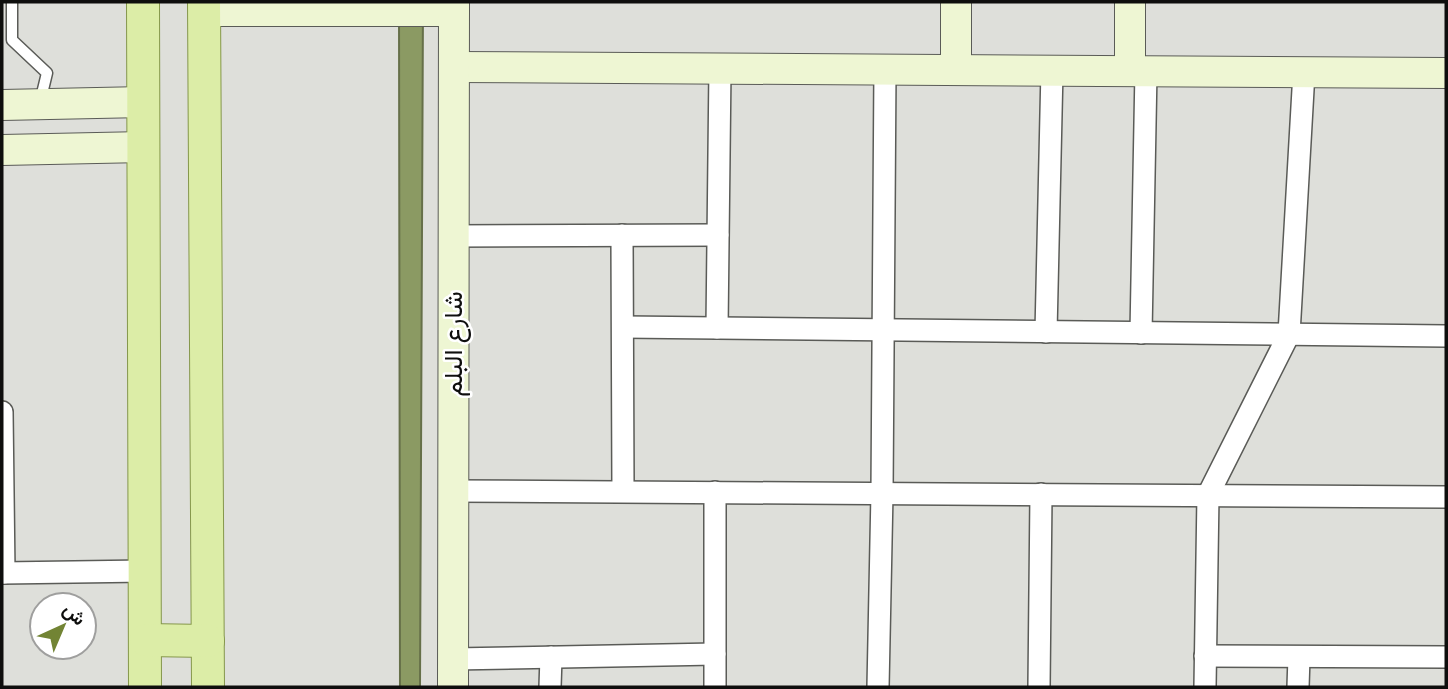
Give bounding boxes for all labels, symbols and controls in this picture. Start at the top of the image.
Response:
street label: شارع البلم [437,291,471,397]
north arrow [28,591,98,661]
text: ش [58,598,91,630]

